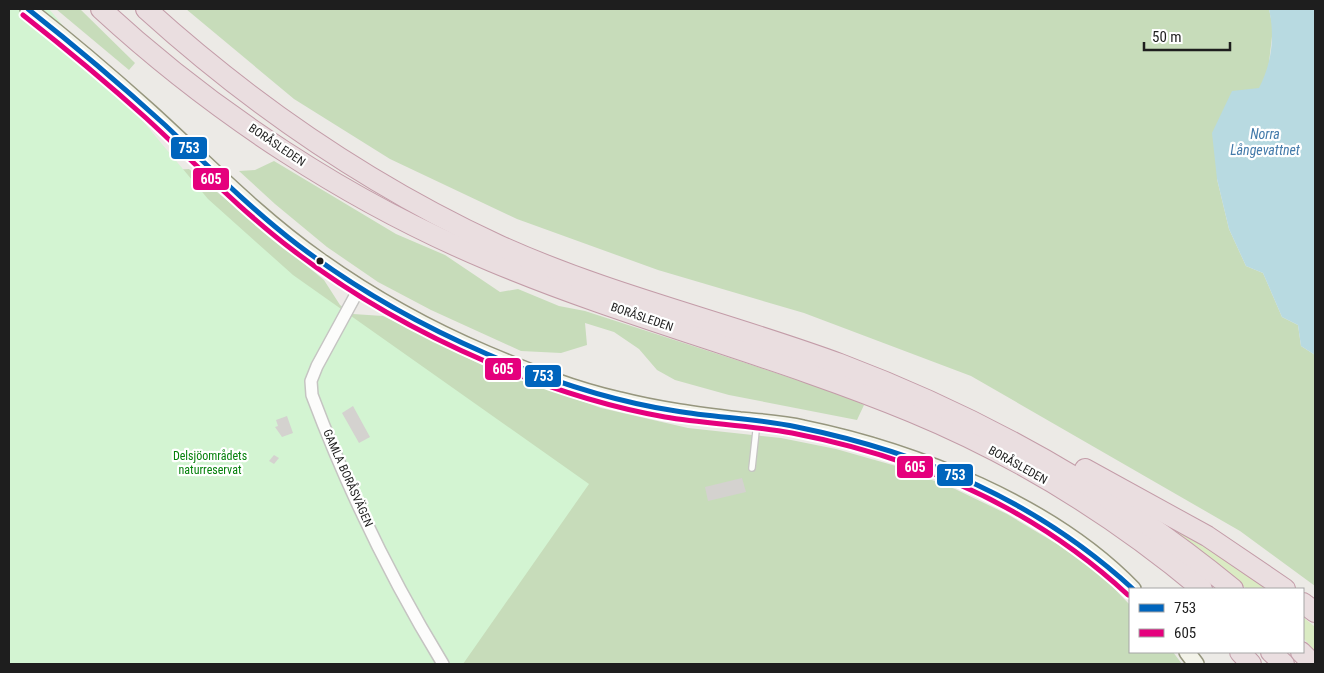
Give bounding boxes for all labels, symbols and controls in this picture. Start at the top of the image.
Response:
scale bar [1144,20,1230,52]
text: 50 m [1152,28,1182,46]
street label: BORÅSLEDEN [246,119,309,169]
water label: Norra Långevattnet [1230,126,1301,158]
line badge: 753 [170,136,208,160]
text: 753 [178,140,200,156]
line badge: 605 [192,167,230,191]
text: 605 [200,171,222,187]
unlabelled marker [315,256,325,266]
street label: BORÅSLEDEN [609,298,676,334]
line badge: 605 [484,357,522,381]
text: 605 [492,361,514,377]
line badge: 753 [524,364,562,388]
text: 753 [532,368,554,384]
street label: GAMLA BORÅSVÄGEN [320,426,378,529]
street label: BORÅSLEDEN [986,441,1051,487]
park label: Delsjöområdets naturreservat [173,449,247,477]
line badge: 605 [896,455,934,479]
text: 605 [904,459,926,475]
line badge: 753 [936,463,974,487]
text: 753 [944,467,966,483]
legend [1129,588,1304,653]
text: 753 [1174,599,1196,617]
text: 605 [1174,624,1196,642]

